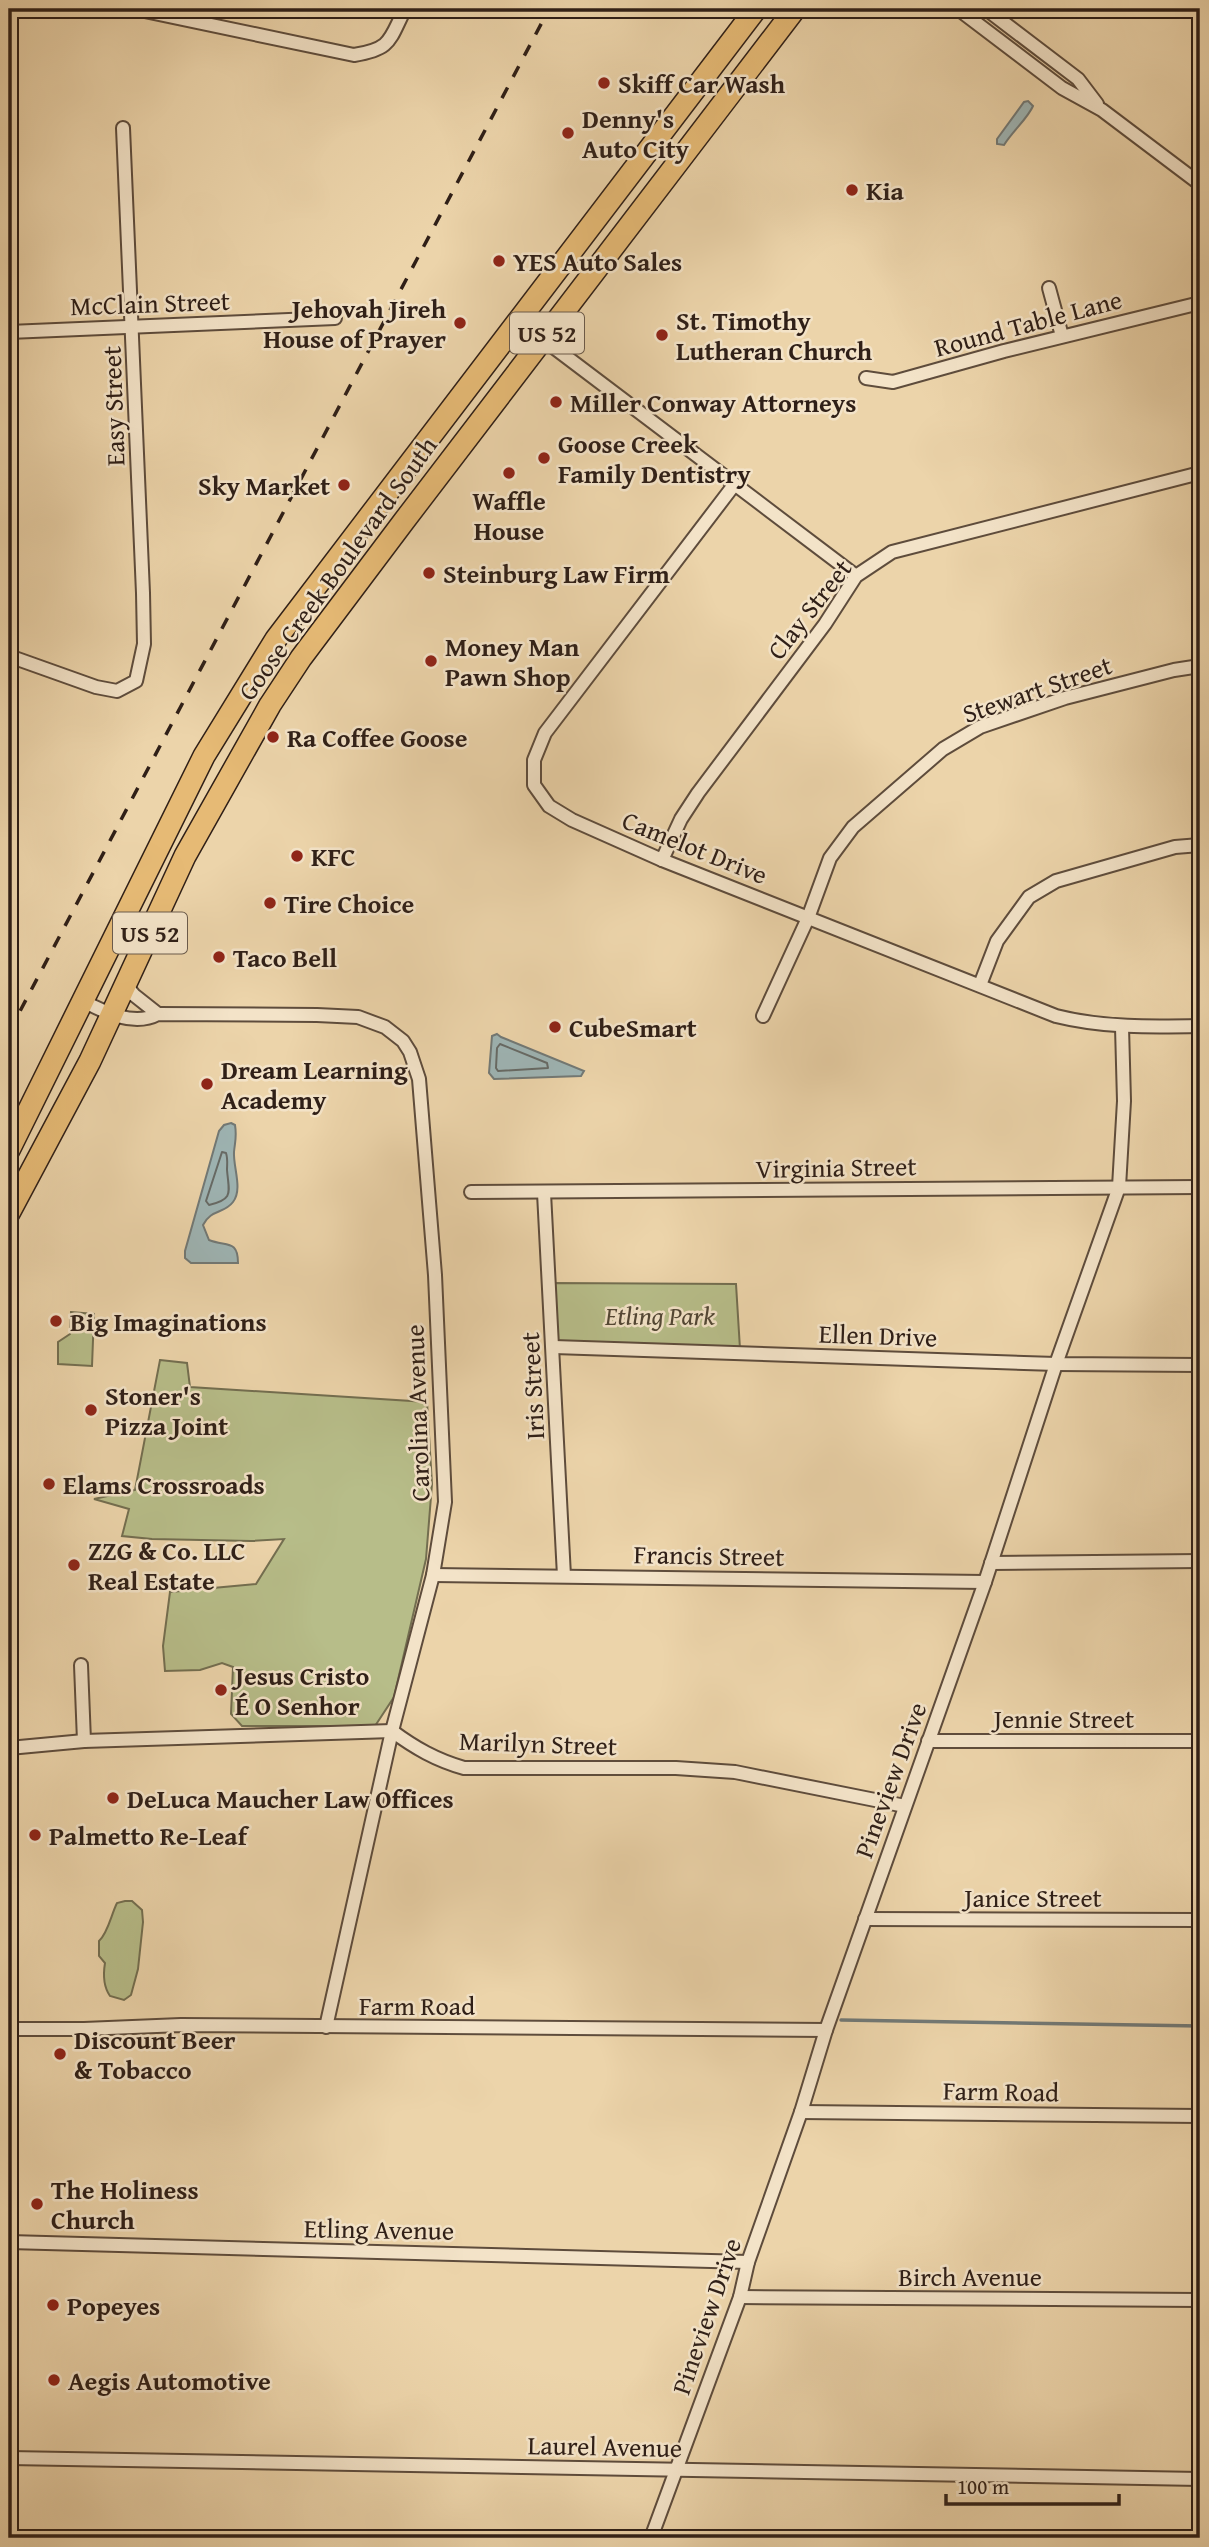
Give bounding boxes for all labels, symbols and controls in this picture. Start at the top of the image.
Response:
place label: Skiff Car Wash [618,64,786,103]
marker: Skiff Car Wash [596,75,612,91]
place label: Denny's Auto City [582,99,690,168]
marker: Denny's Auto City [560,125,576,141]
place label: Kia [866,171,904,210]
marker: Kia [844,182,860,198]
place label: YES Auto Sales [513,242,682,281]
marker: YES Auto Sales [491,253,507,269]
street label: Round Table Lane [930,279,1126,367]
street label: McClain Street [69,281,231,325]
place label: Jehovah Jireh House of Prayer [263,289,447,358]
place label: St. Timothy Lutheran Church [676,301,873,370]
road number: US 52 [510,312,584,354]
marker: Jehovah Jireh House of Prayer [452,315,468,331]
marker: St. Timothy Lutheran Church [654,327,670,343]
street label: Easy Street [91,345,135,467]
place label: Miller Conway Attorneys [570,383,856,422]
marker: Miller Conway Attorneys [548,394,564,410]
place label: Goose Creek Family Dentistry [558,424,751,493]
street label: Goose Creek Boulevard South [228,428,446,708]
marker: Goose Creek Family Dentistry [536,450,552,466]
marker: Waffle House [501,465,517,481]
place label: Sky Market [198,466,330,505]
marker: Sky Market [336,477,352,493]
place label: Waffle House [472,481,546,550]
street label: Clay Street [757,550,861,668]
place label: Steinburg Law Firm [443,554,671,593]
marker: Steinburg Law Firm [421,565,437,581]
place label: Money Man Pawn Shop [445,627,580,696]
street label: Stewart Street [957,645,1117,733]
marker: Money Man Pawn Shop [423,653,439,669]
place label: Ra Coffee Goose [287,718,468,757]
marker: Ra Coffee Goose [265,729,281,745]
street label: Camelot Drive [616,800,774,894]
place label: KFC [311,837,356,876]
marker: KFC [289,848,305,864]
place label: Tire Choice [284,884,414,923]
marker: Tire Choice [262,895,278,911]
road number: US 52 [113,912,187,953]
place label: Taco Bell [233,938,337,977]
marker: Taco Bell [211,949,227,965]
place label: CubeSmart [569,1008,697,1047]
marker: CubeSmart [547,1019,563,1035]
place label: Dream Learning Academy [221,1050,408,1119]
marker: Dream Learning Academy [199,1076,215,1092]
street label: Virginia Street [755,1146,917,1188]
park label: Etling Park [604,1296,715,1335]
place label: Big Imaginations [70,1302,267,1341]
marker: Big Imaginations [48,1313,64,1329]
street label: Ellen Drive [818,1313,938,1357]
street label: Carolina Avenue [394,1324,440,1502]
street label: Iris Street [510,1331,554,1441]
place label: Stoner's Pizza Joint [105,1376,228,1445]
marker: Stoner's Pizza Joint [83,1402,99,1418]
place label: Elams Crossroads [63,1465,265,1504]
marker: Elams Crossroads [41,1476,57,1492]
place label: ZZG & Co. LLC Real Estate [88,1531,246,1600]
street label: Francis Street [633,1534,785,1576]
marker: ZZG & Co. LLC Real Estate [66,1557,82,1573]
place label: Jesus Cristo É O Senhor [231,1656,369,1725]
marker: Jesus Cristo É O Senhor [213,1682,229,1698]
street label: Pineview Drive [844,1697,936,1863]
street label: Jennie Street [991,1699,1134,1738]
street label: Marilyn Street [458,1721,618,1765]
place label: DeLuca Maucher Law Offices [127,1779,454,1818]
marker: DeLuca Maucher Law Offices [105,1790,121,1806]
place label: Palmetto Re-Leaf [49,1816,250,1855]
marker: Palmetto Re-Leaf [27,1827,43,1843]
street label: Janice Street [961,1878,1102,1917]
street label: Farm Road [359,1986,475,2025]
place label: Discount Beer & Tobacco [74,2020,235,2089]
marker: Discount Beer & Tobacco [52,2046,68,2062]
street label: Farm Road [943,2070,1059,2112]
place label: The Holiness Church [51,2170,199,2239]
marker: The Holiness Church [29,2196,45,2212]
street label: Etling Avenue [304,2208,454,2250]
street label: Pineview Drive [661,2233,751,2399]
street label: Birch Avenue [898,2257,1042,2296]
place label: Popeyes [67,2286,160,2325]
marker: Popeyes [45,2297,61,2313]
place label: Aegis Automotive [68,2361,271,2400]
marker: Aegis Automotive [46,2372,62,2388]
street label: Laurel Avenue [527,2425,683,2467]
scale bar [946,2463,1120,2507]
text: 100 m [957,2471,1009,2502]

